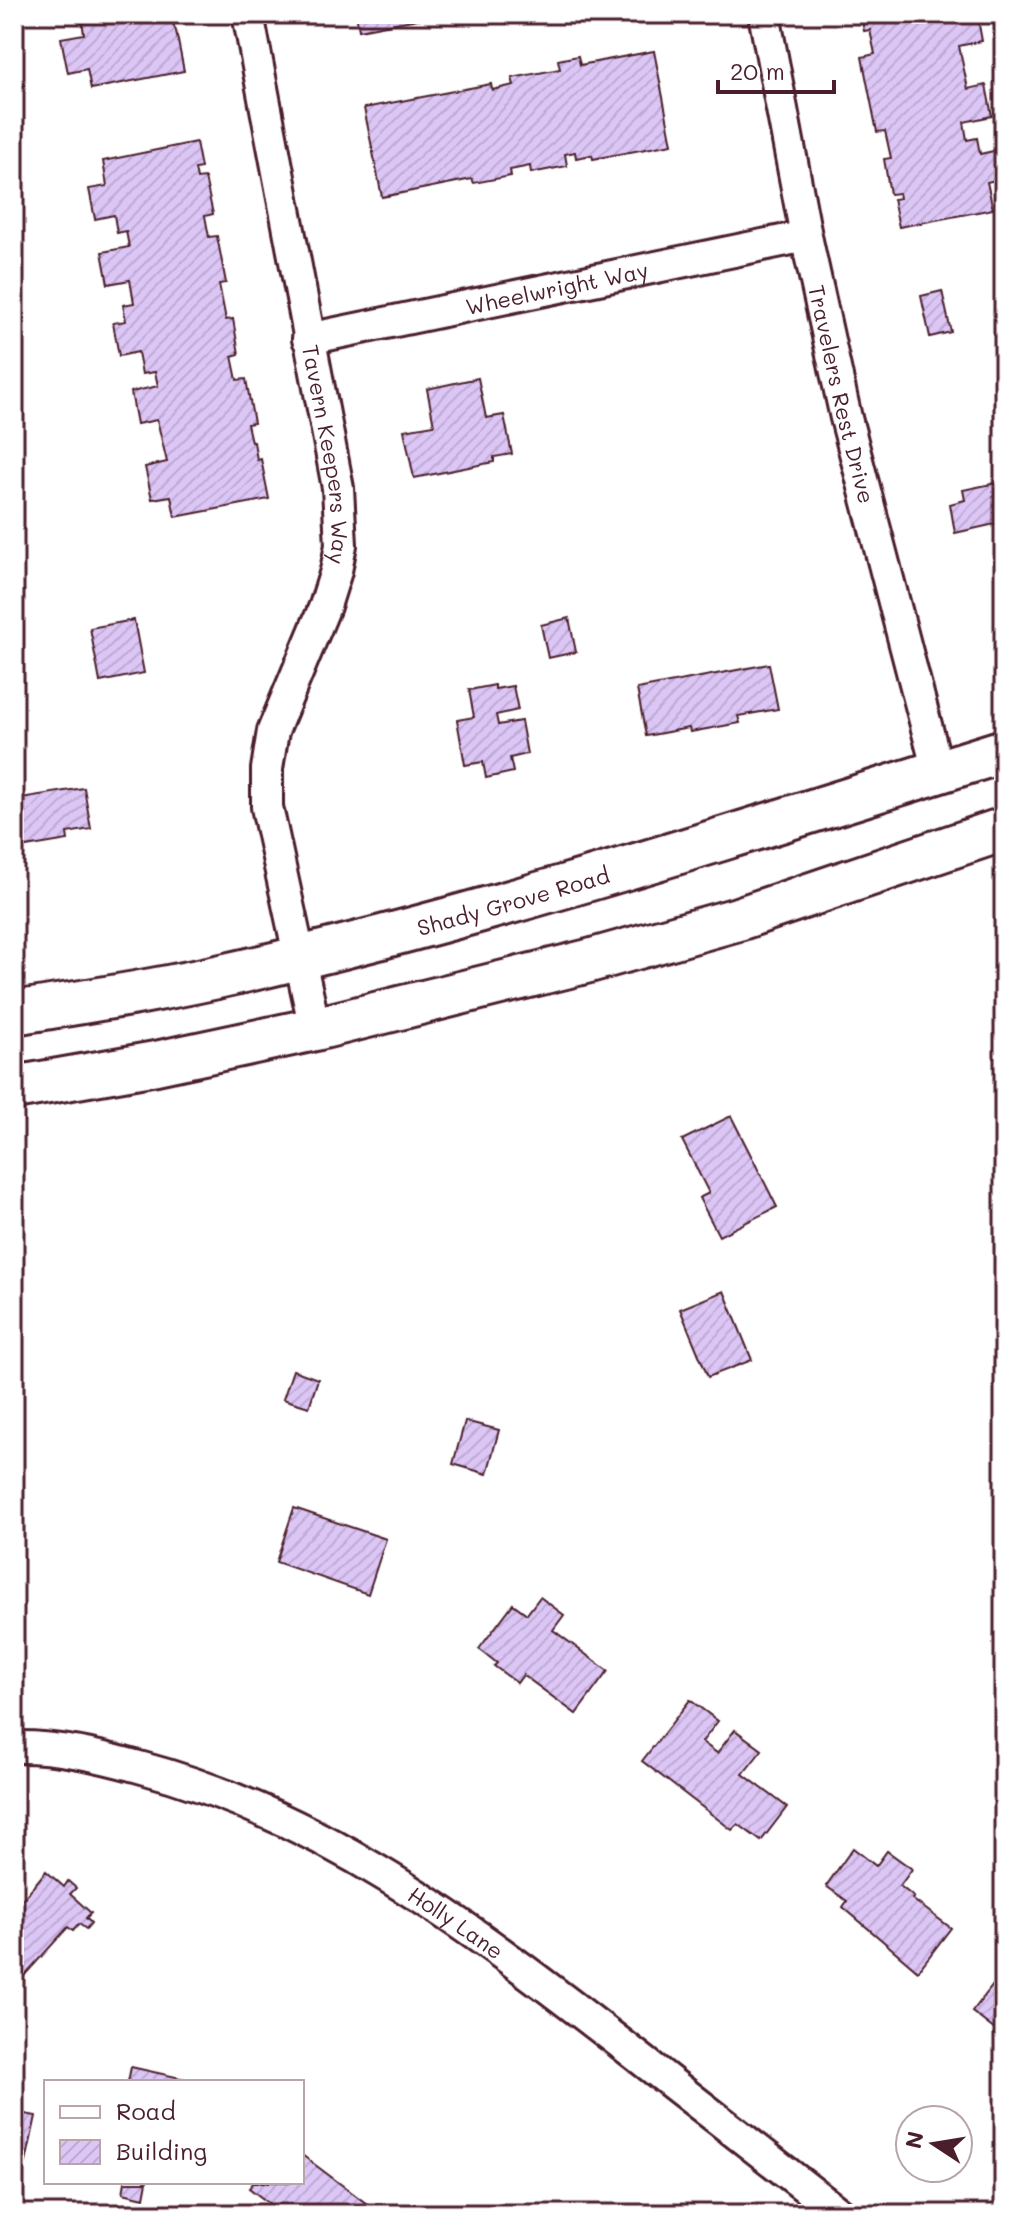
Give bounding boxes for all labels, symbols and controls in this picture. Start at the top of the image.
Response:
scale bar [718,44,834,94]
text: 20 m [730,55,785,86]
street label: Wheelwright Way [463,255,651,321]
street label: Travelers Rest Drive [803,282,882,506]
street label: Tavern Keepers Way [297,342,356,567]
street label: Shady Grove Road [414,860,613,942]
street label: Holly Lane [403,1879,510,1965]
legend [44,2080,304,2184]
text: Road [116,2095,176,2126]
north arrow [894,2104,974,2184]
text: N [898,2129,930,2151]
text: Building [116,2135,207,2166]

